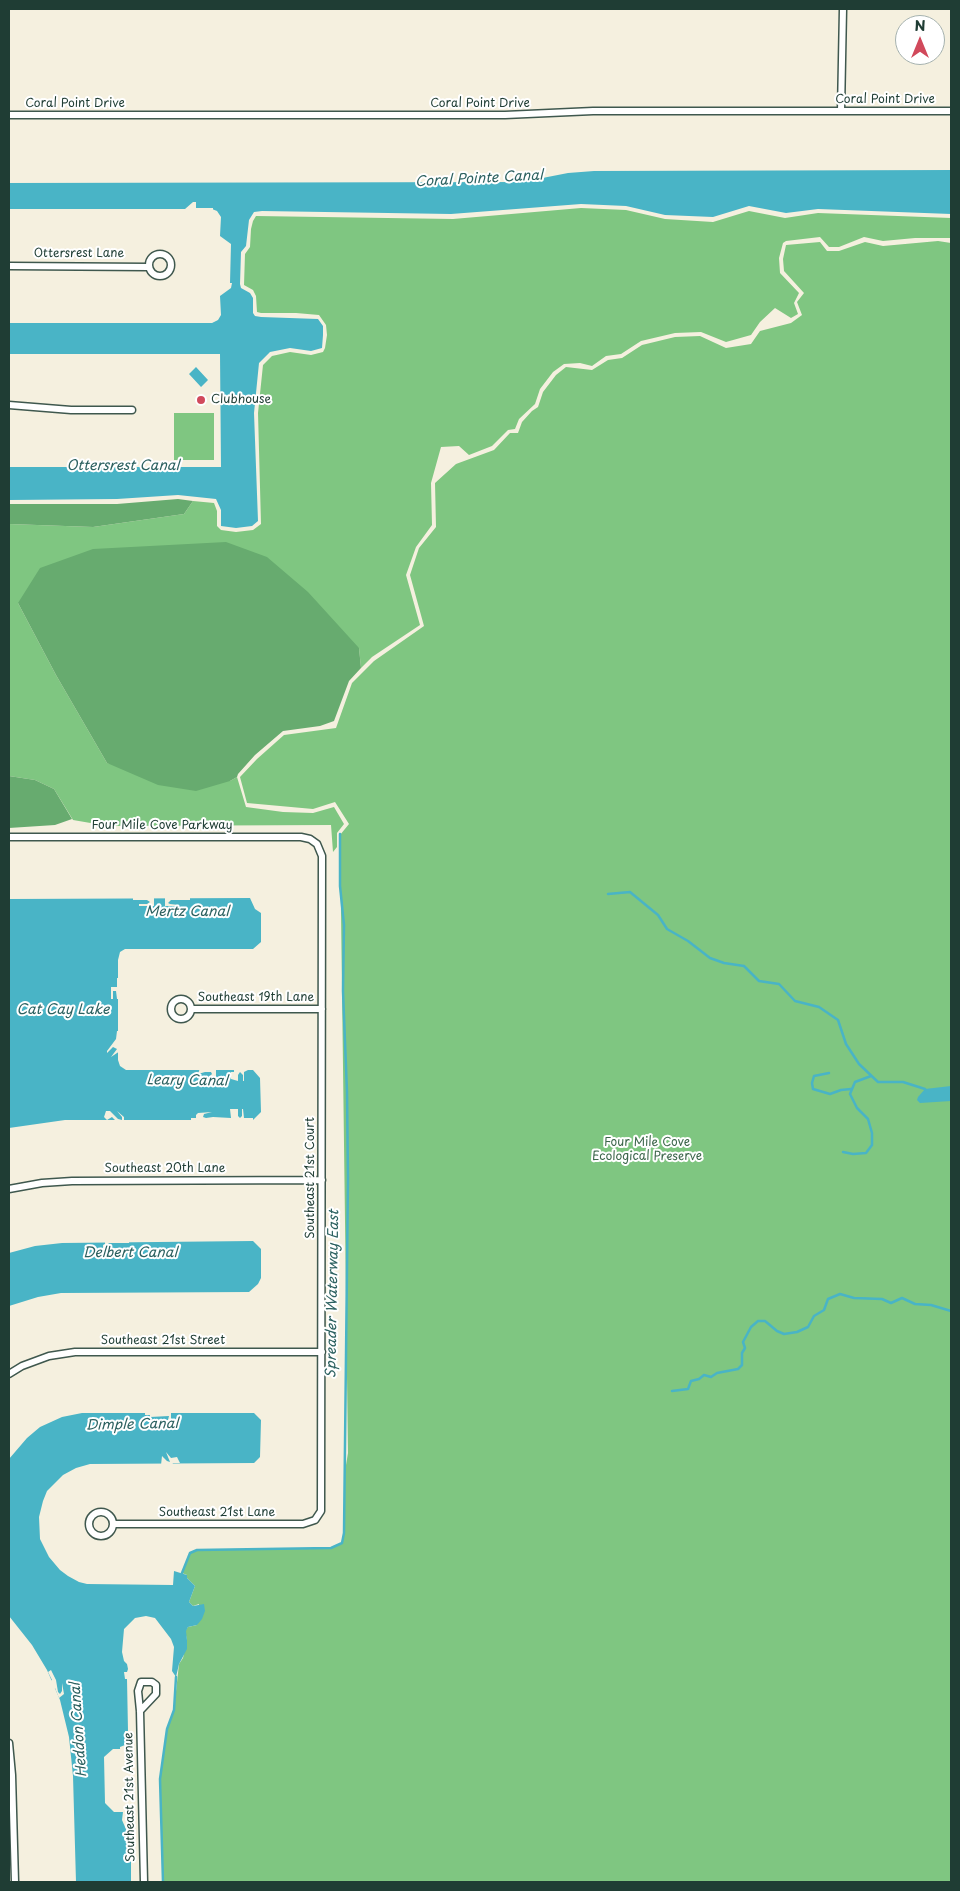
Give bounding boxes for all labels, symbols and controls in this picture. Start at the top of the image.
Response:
north arrow [895,15,945,65]
text: N [914,15,926,36]
street label: Coral Point Drive [835,93,935,107]
street label: Coral Point Drive [25,97,125,111]
street label: Coral Point Drive [430,97,530,111]
water label: Coral Pointe Canal [415,167,543,191]
street label: Ottersrest Lane [34,247,124,261]
place label: Clubhouse [211,393,271,407]
marker: Clubhouse [195,394,207,406]
water label: Ottersrest Canal [67,458,179,474]
street label: Four Mile Cove Parkway [92,819,232,833]
water label: Mertz Canal [145,904,229,920]
street label: Southeast 19th Lane [198,991,314,1005]
water label: Cat Cay Lake [17,1002,109,1018]
water label: Leary Canal [146,1072,228,1090]
street label: Southeast 21st Court [304,1117,318,1239]
park label: Four Mile Cove Ecological Preserve [592,1136,702,1164]
street label: Southeast 20th Lane [105,1162,225,1176]
water label: Spreader Waterway East [323,1210,343,1378]
water label: Delbert Canal [83,1245,177,1261]
street label: Southeast 21st Street [101,1334,225,1348]
water label: Dimple Canal [86,1416,178,1434]
street label: Southeast 21st Lane [159,1506,275,1520]
water label: Heddon Canal [67,1682,91,1778]
street label: Southeast 21st Avenue [122,1732,138,1862]

